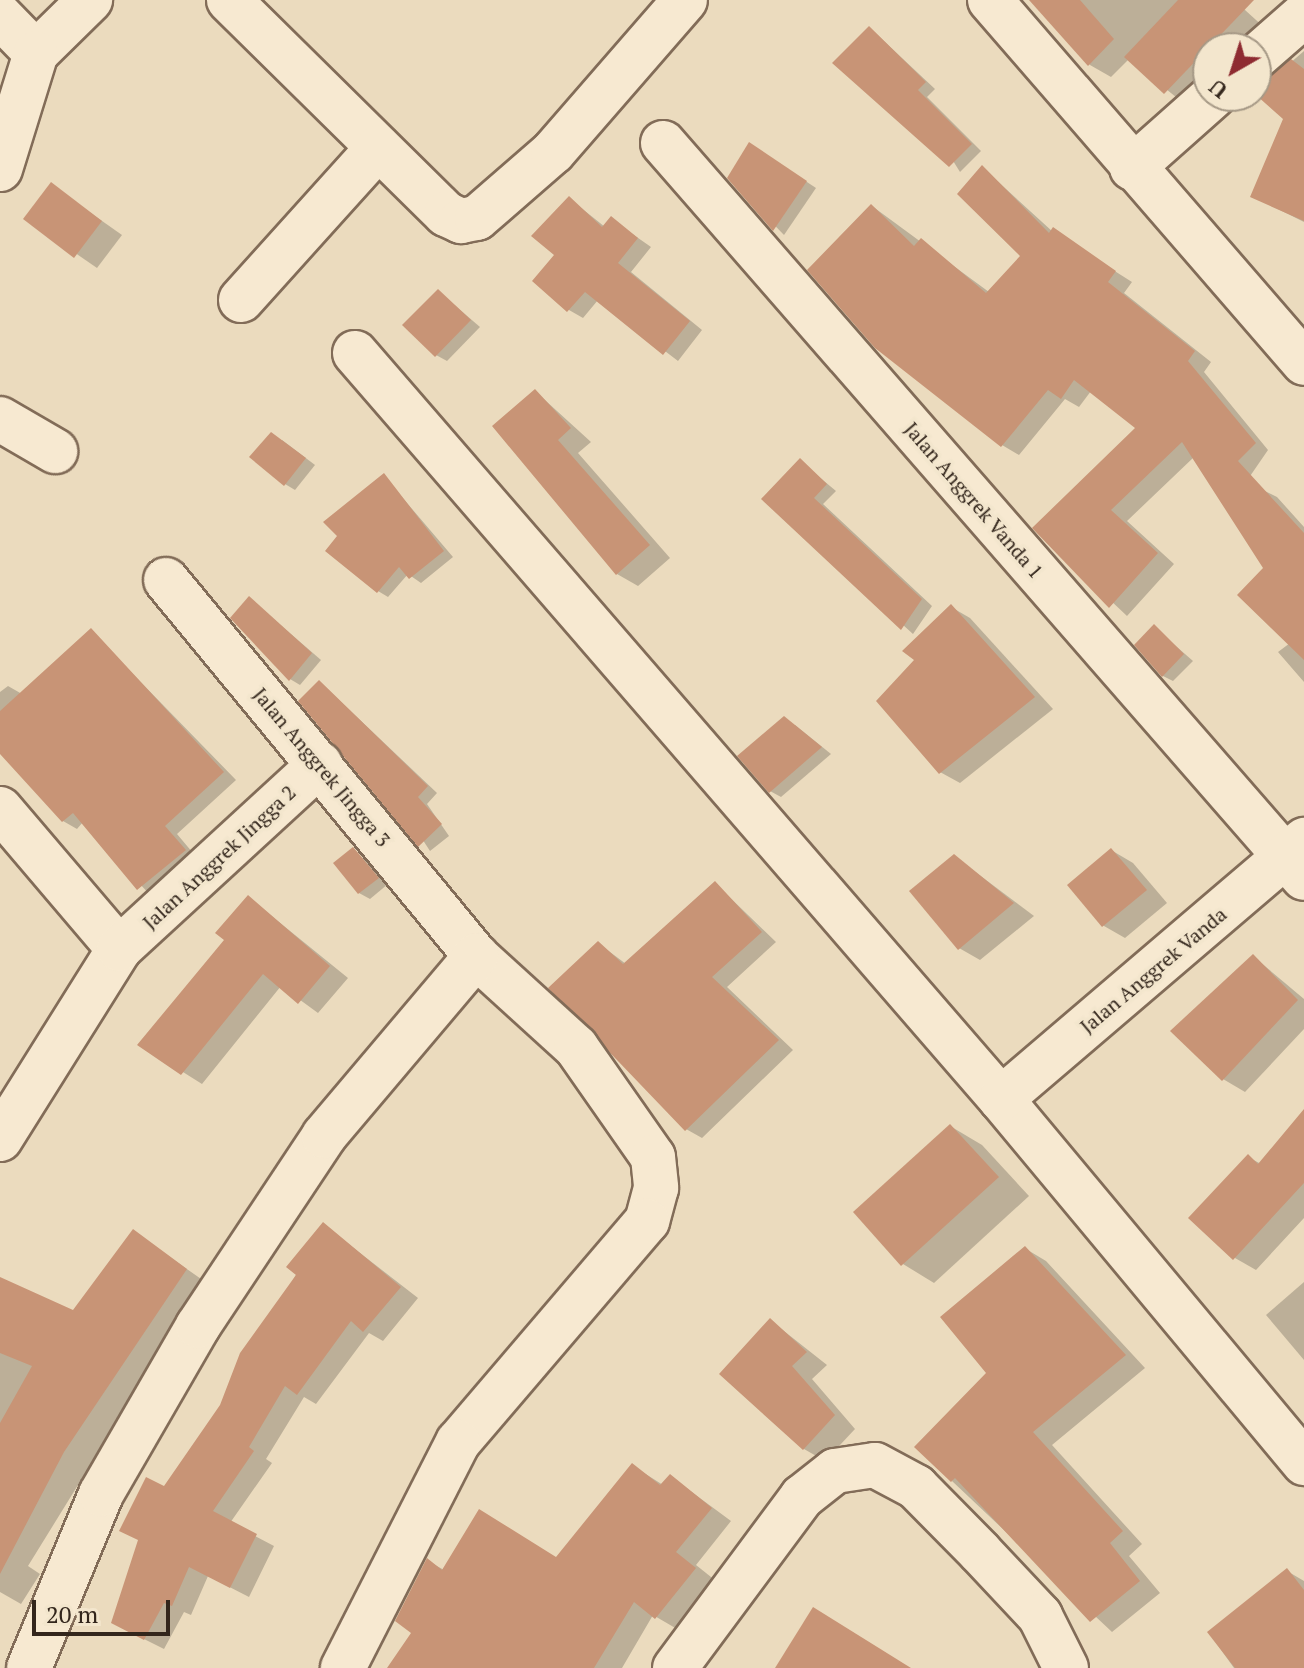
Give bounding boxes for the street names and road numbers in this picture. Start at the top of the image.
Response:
street label: Jalan Anggrek Vanda 1 [899,417,1049,583]
street label: Jalan Anggrek Jingga 3 [248,682,396,852]
street label: Jalan Anggrek Jingga 2 [137,780,301,934]
street label: Jalan Anggrek Vanda [1075,902,1231,1038]

